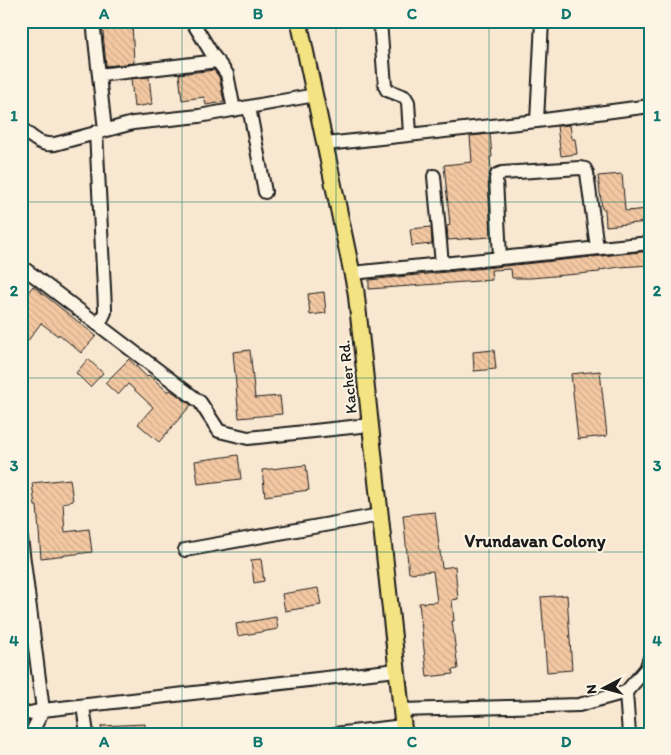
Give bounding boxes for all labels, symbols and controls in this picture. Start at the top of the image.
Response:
text: A [98,4,110,23]
text: B [253,4,264,23]
text: C [407,4,418,23]
text: D [561,4,572,23]
text: 1 [10,106,18,125]
text: 1 [653,106,661,125]
text: 2 [10,281,19,300]
text: 2 [653,281,662,300]
street label: Kacher Rd. [334,339,361,415]
text: 3 [10,456,19,475]
text: 3 [653,456,662,475]
district label: Vrundavan Colony [465,530,606,552]
text: 4 [9,631,19,650]
text: 4 [652,631,662,650]
north arrow [578,662,628,712]
text: N [583,684,601,695]
text: A [98,732,110,751]
text: B [253,732,264,751]
text: C [407,732,418,751]
text: D [561,732,572,751]

